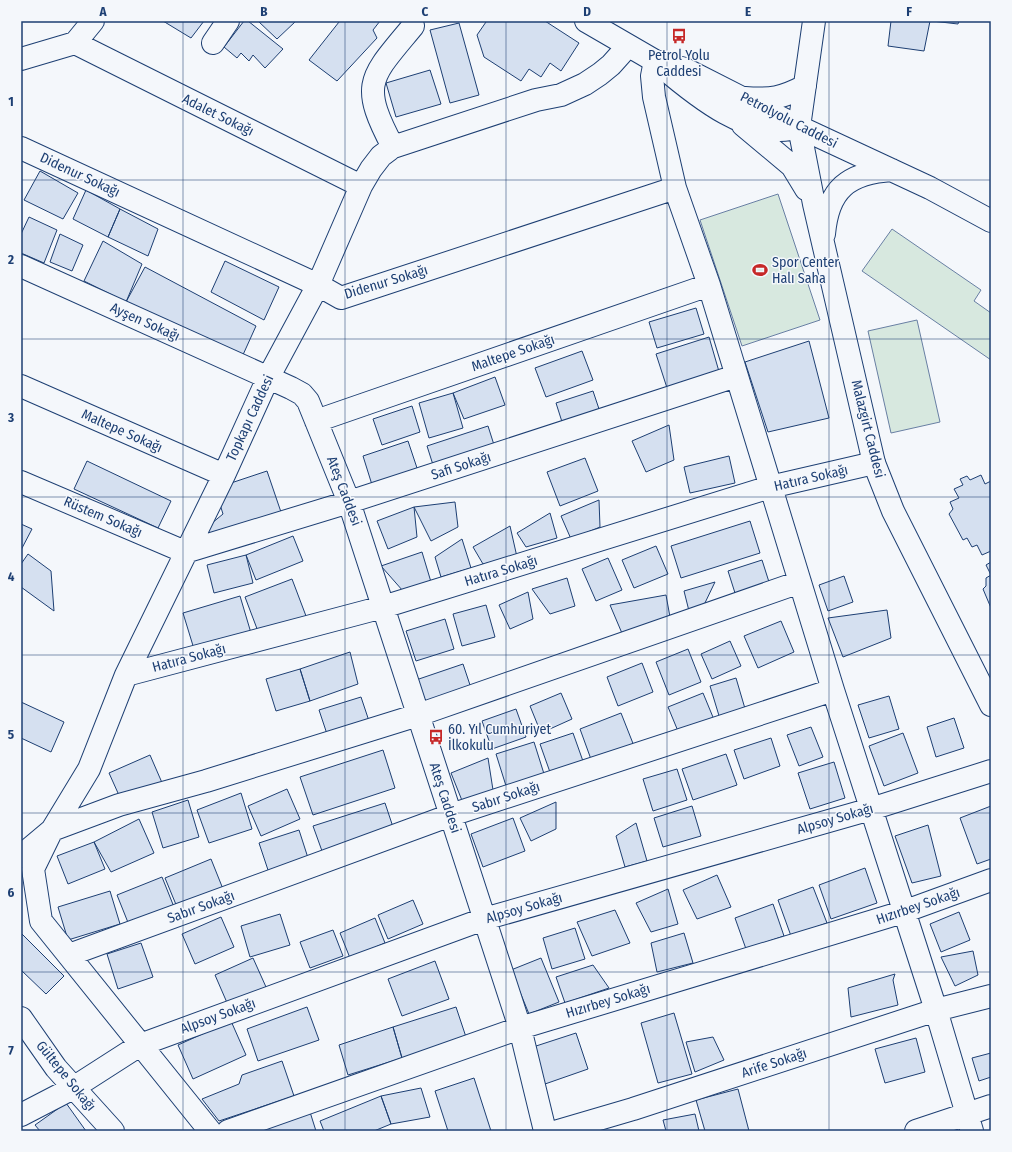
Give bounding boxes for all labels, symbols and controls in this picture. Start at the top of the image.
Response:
text: A [98,4,107,19]
text: B [260,4,268,19]
text: C [422,4,429,19]
text: D [583,4,591,19]
text: E [745,4,751,19]
text: F [906,4,912,19]
bus stop icon: Petrol Yolu Caddesi [670,27,688,45]
place label: Petrol Yolu Caddesi [648,47,710,80]
street label: Petrolyolu Caddesi [738,88,840,152]
street label: Adalet Sokağı [179,90,257,140]
text: 1 [8,94,14,109]
street label: Didenur Sokağı [37,149,123,201]
text: 2 [7,252,14,267]
place label: Spor Center Halı Saha [772,254,839,287]
street label: Didenur Sokağı [342,261,430,303]
sports icon: Spor Center Halı Saha [751,261,769,279]
street label: Ayşen Sokağı [107,299,183,345]
street label: Maltepe Sokağı [469,331,557,375]
street label: Topkapı Caddesi [223,372,277,464]
street label: Malazgirt Caddesi [848,378,888,480]
street label: Maltepe Sokağı [79,406,165,456]
text: 3 [7,410,14,425]
street label: Safi Sokağı [429,448,493,484]
street label: Ateş Caddesi [323,454,365,528]
street label: Hatıra Sokağı [772,461,850,495]
street label: Rüstem Sokağı [61,493,145,541]
street label: Hatıra Sokağı [462,552,540,590]
text: 4 [8,569,15,584]
street label: Hatıra Sokağı [150,640,228,676]
place label: 60. Yıl Cumhuriyet İlkokulu [448,721,551,754]
text: 5 [8,727,14,742]
bus stop icon: 60. Yıl Cumhuriyet İlkokulu [427,728,445,746]
street label: Ateş Caddesi [426,761,464,835]
street label: Sabır Sokağı [470,778,542,816]
street label: Alpsoy Sokağı [795,800,875,838]
street label: Hızırbey Sokağı [874,884,962,928]
text: 6 [8,885,15,900]
street label: Sabır Sokağı [165,887,237,927]
street label: Alpsoy Sokağı [484,889,564,927]
street label: Hızırbey Sokağı [564,980,652,1022]
street label: Alpsoy Sokağı [178,995,258,1037]
street label: Gültepe Sokağı [33,1037,99,1115]
text: 7 [8,1043,14,1058]
street label: Arife Sokağı [739,1044,809,1082]

